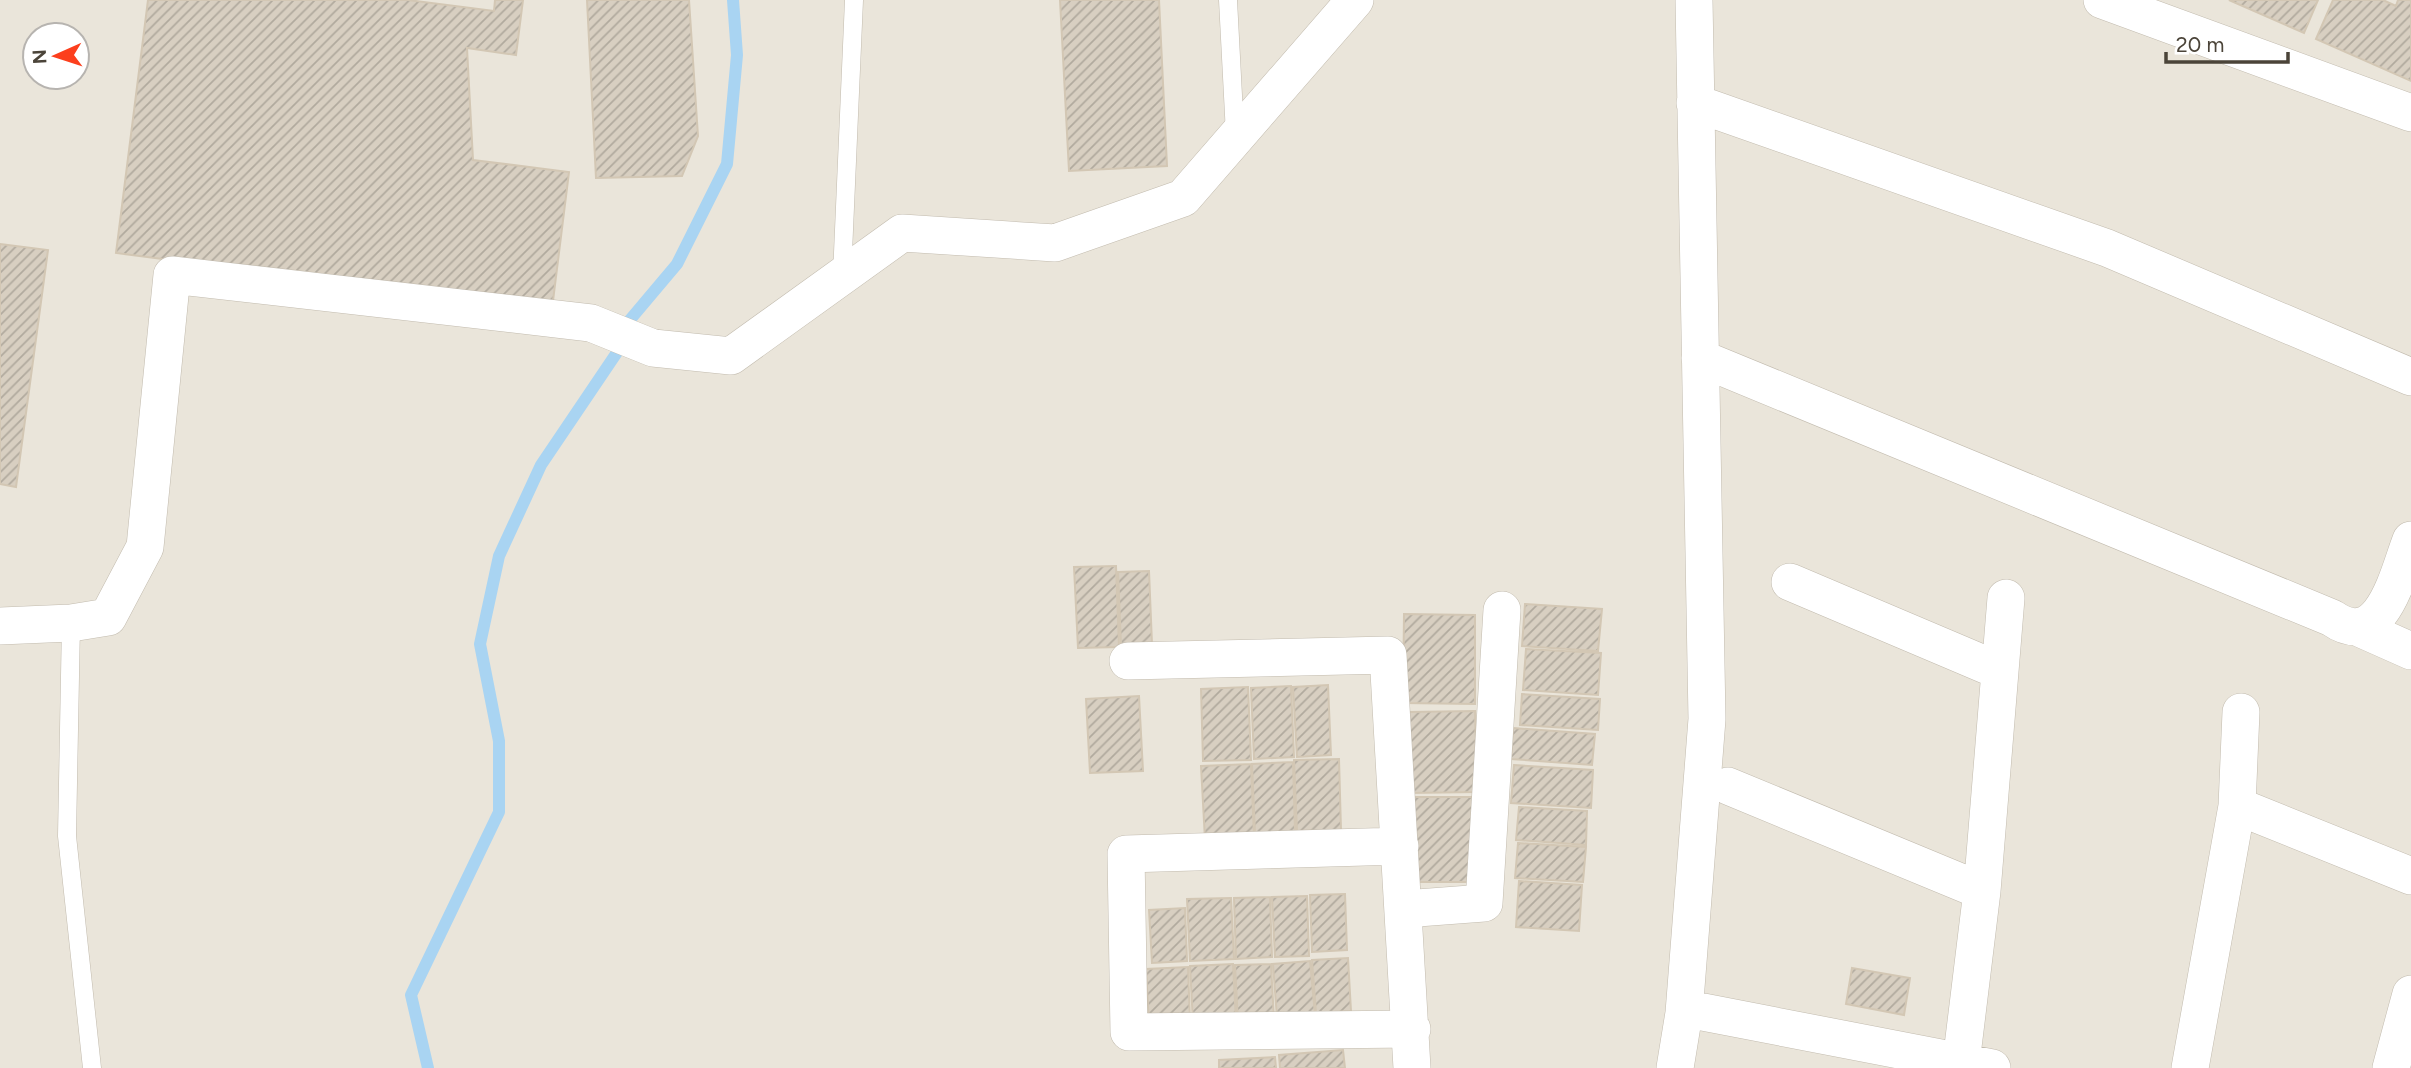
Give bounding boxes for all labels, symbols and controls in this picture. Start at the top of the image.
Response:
north arrow [21,21,91,91]
scale bar [2166,21,2288,65]
text: 20 m [2176,32,2224,57]
text: N [28,49,51,65]

